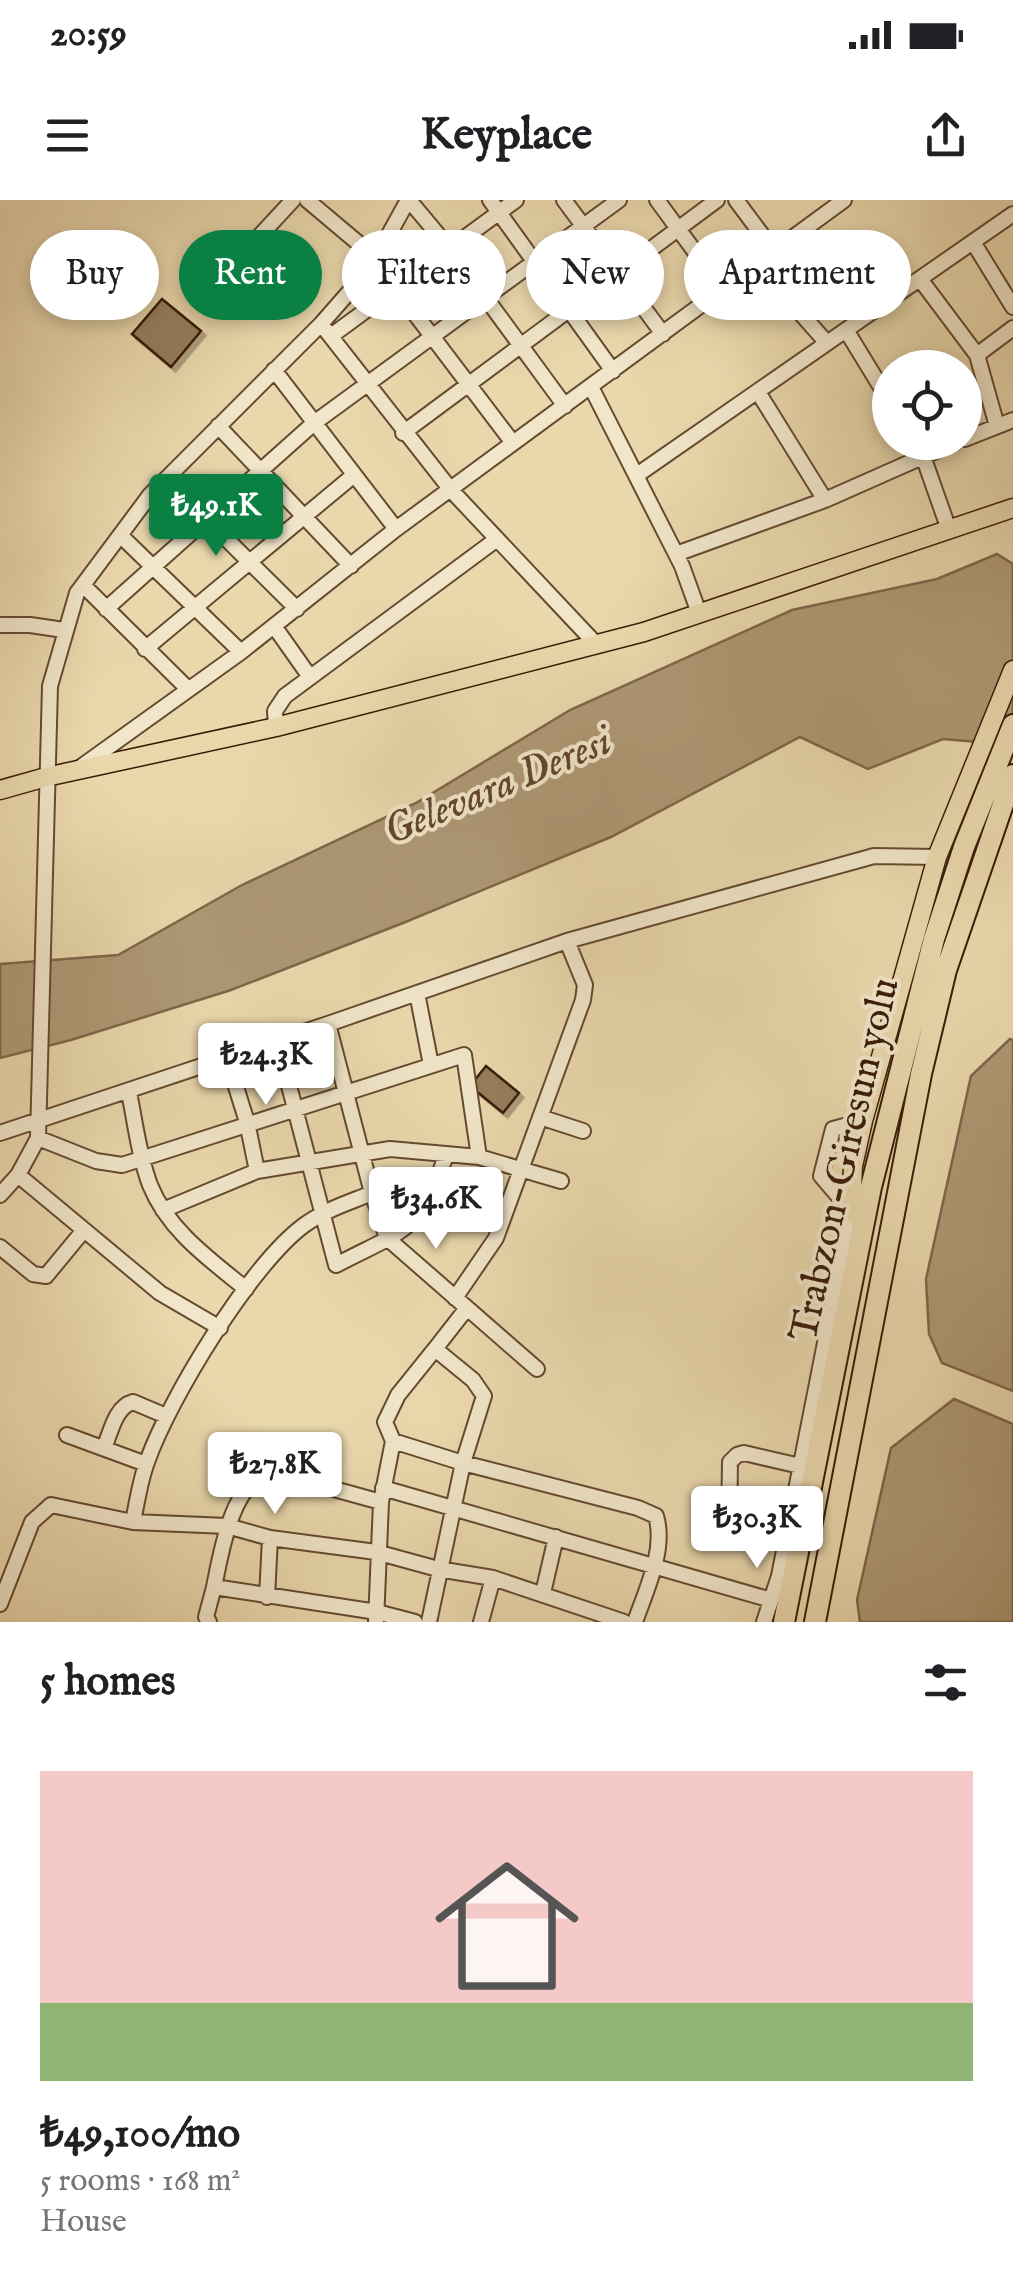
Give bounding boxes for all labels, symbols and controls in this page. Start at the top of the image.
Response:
text: 20:59 [50,11,127,59]
text: Keyplace [421,107,592,164]
icon: menu [40,108,95,163]
icon: share [918,108,973,163]
chip: Buy [30,230,159,320]
chip: Rent [179,230,322,320]
chip: Filters [342,230,506,320]
chip: New [526,230,664,320]
chip: Apartment [684,230,911,320]
map controls [872,350,982,460]
button: locate [872,350,982,460]
pin: ₺49.1K [135,474,297,559]
text: ₺49.1K [171,486,261,527]
water label: Gelevara Deresi [376,714,623,859]
street label: Trabzon-Giresun yolu [779,973,913,1347]
pin: ₺24.3K [185,1023,347,1108]
text: ₺24.3K [220,1035,312,1076]
pin: ₺34.6K [355,1167,517,1252]
text: ₺34.6K [391,1179,481,1220]
pin: ₺27.8K [194,1432,356,1517]
text: ₺27.8K [230,1444,320,1485]
pin: ₺30.3K [676,1486,838,1571]
text: ₺30.3K [713,1498,801,1539]
icon: filters [918,1655,973,1710]
text: 5 homes [40,1656,176,1709]
icon: home [417,1836,597,2016]
text: ₺49,100/mo [40,2108,240,2161]
text: 5 rooms · 168 m² [40,2161,240,2202]
text: House [40,2202,127,2243]

